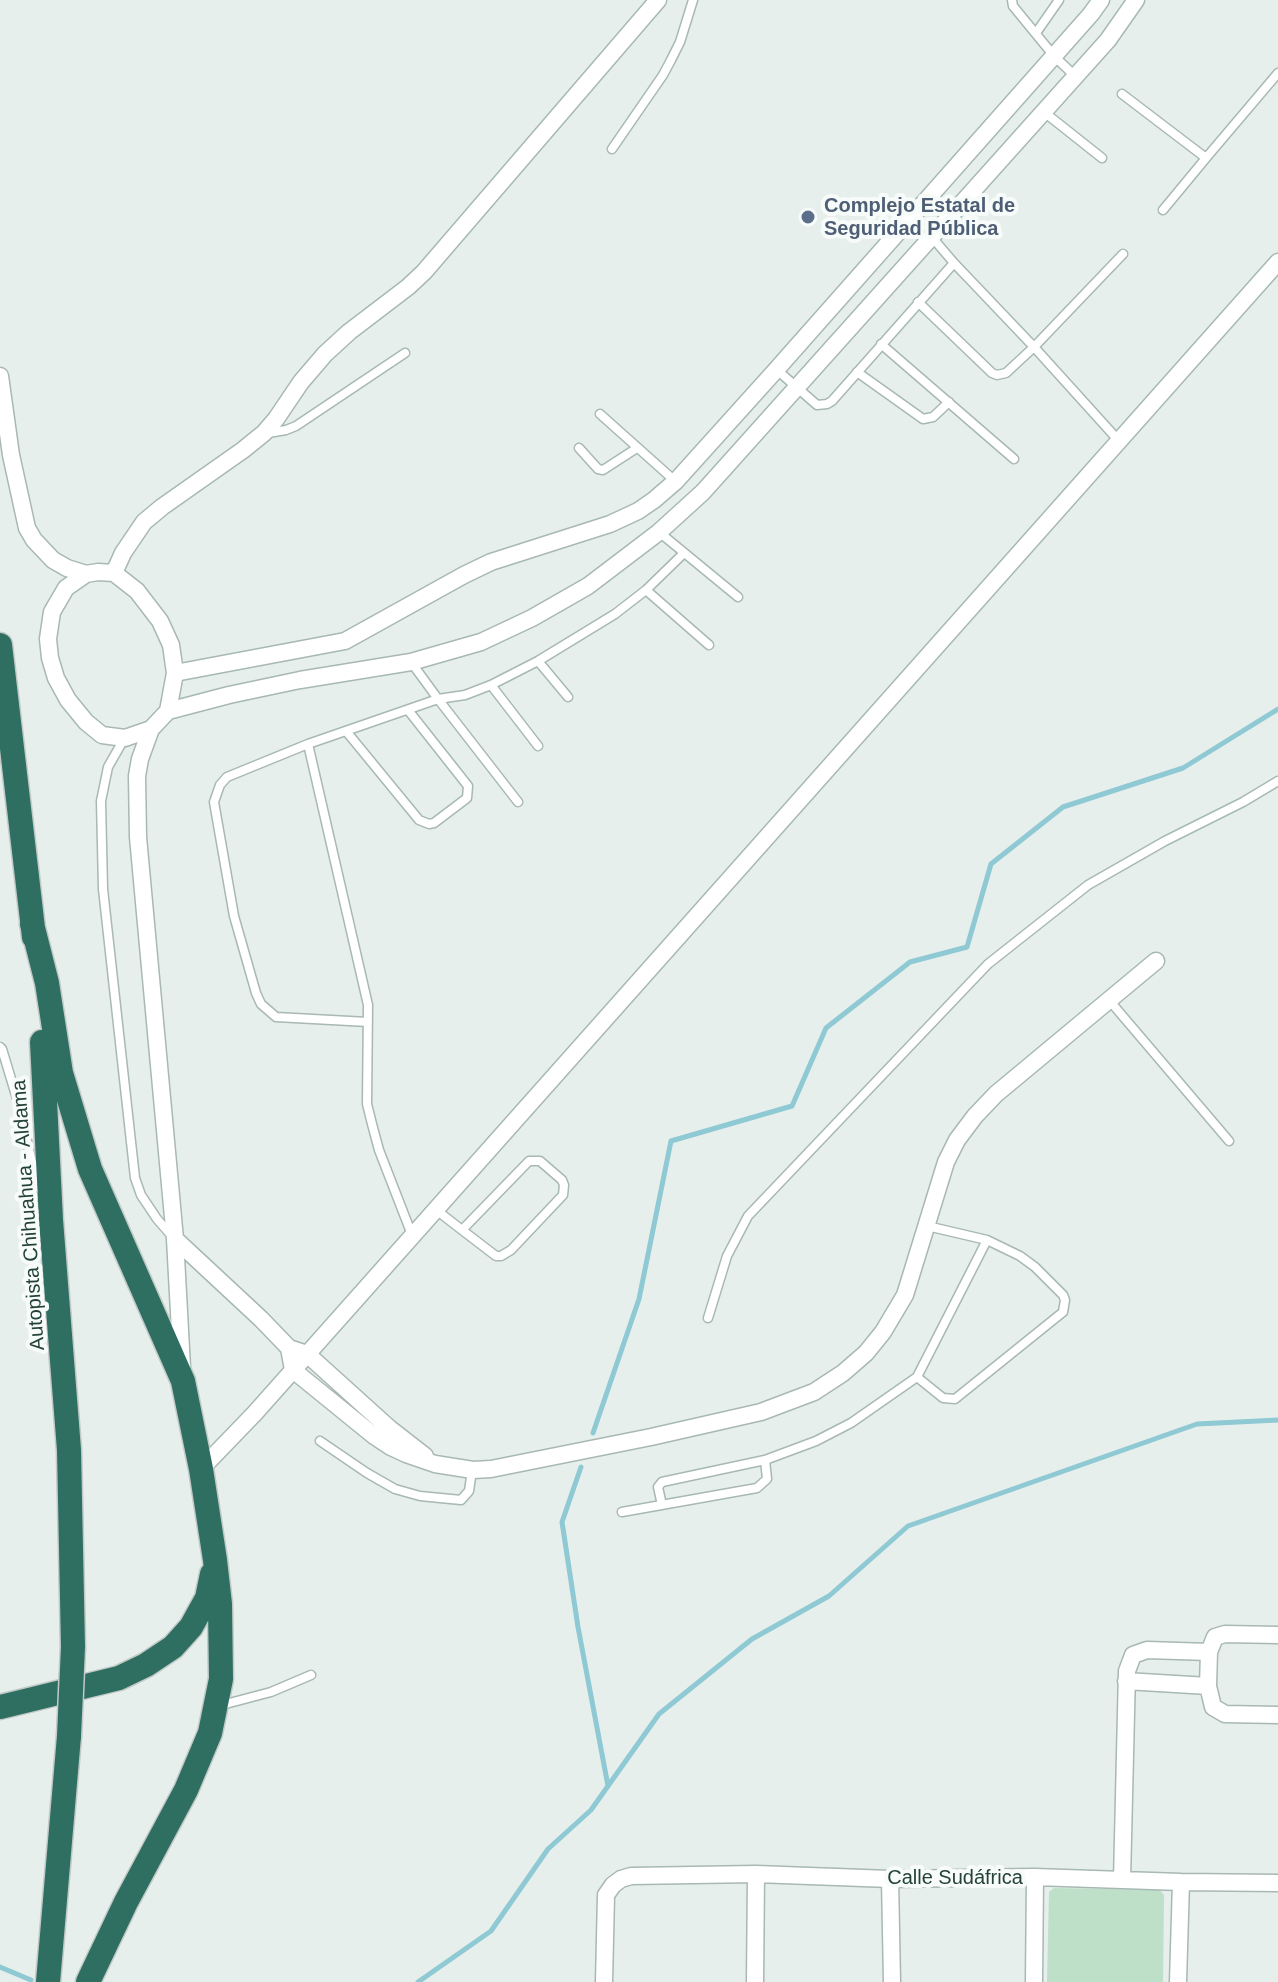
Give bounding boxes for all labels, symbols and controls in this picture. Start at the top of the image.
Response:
place label: Complejo Estatal de Seguridad Pública [824,194,1015,241]
marker: Complejo Estatal de Seguridad Pública [799,208,817,226]
street label: Autopista Chihuahua - Aldama [8,1079,50,1351]
street label: Calle Sudáfrica [887,1866,1023,1890]

